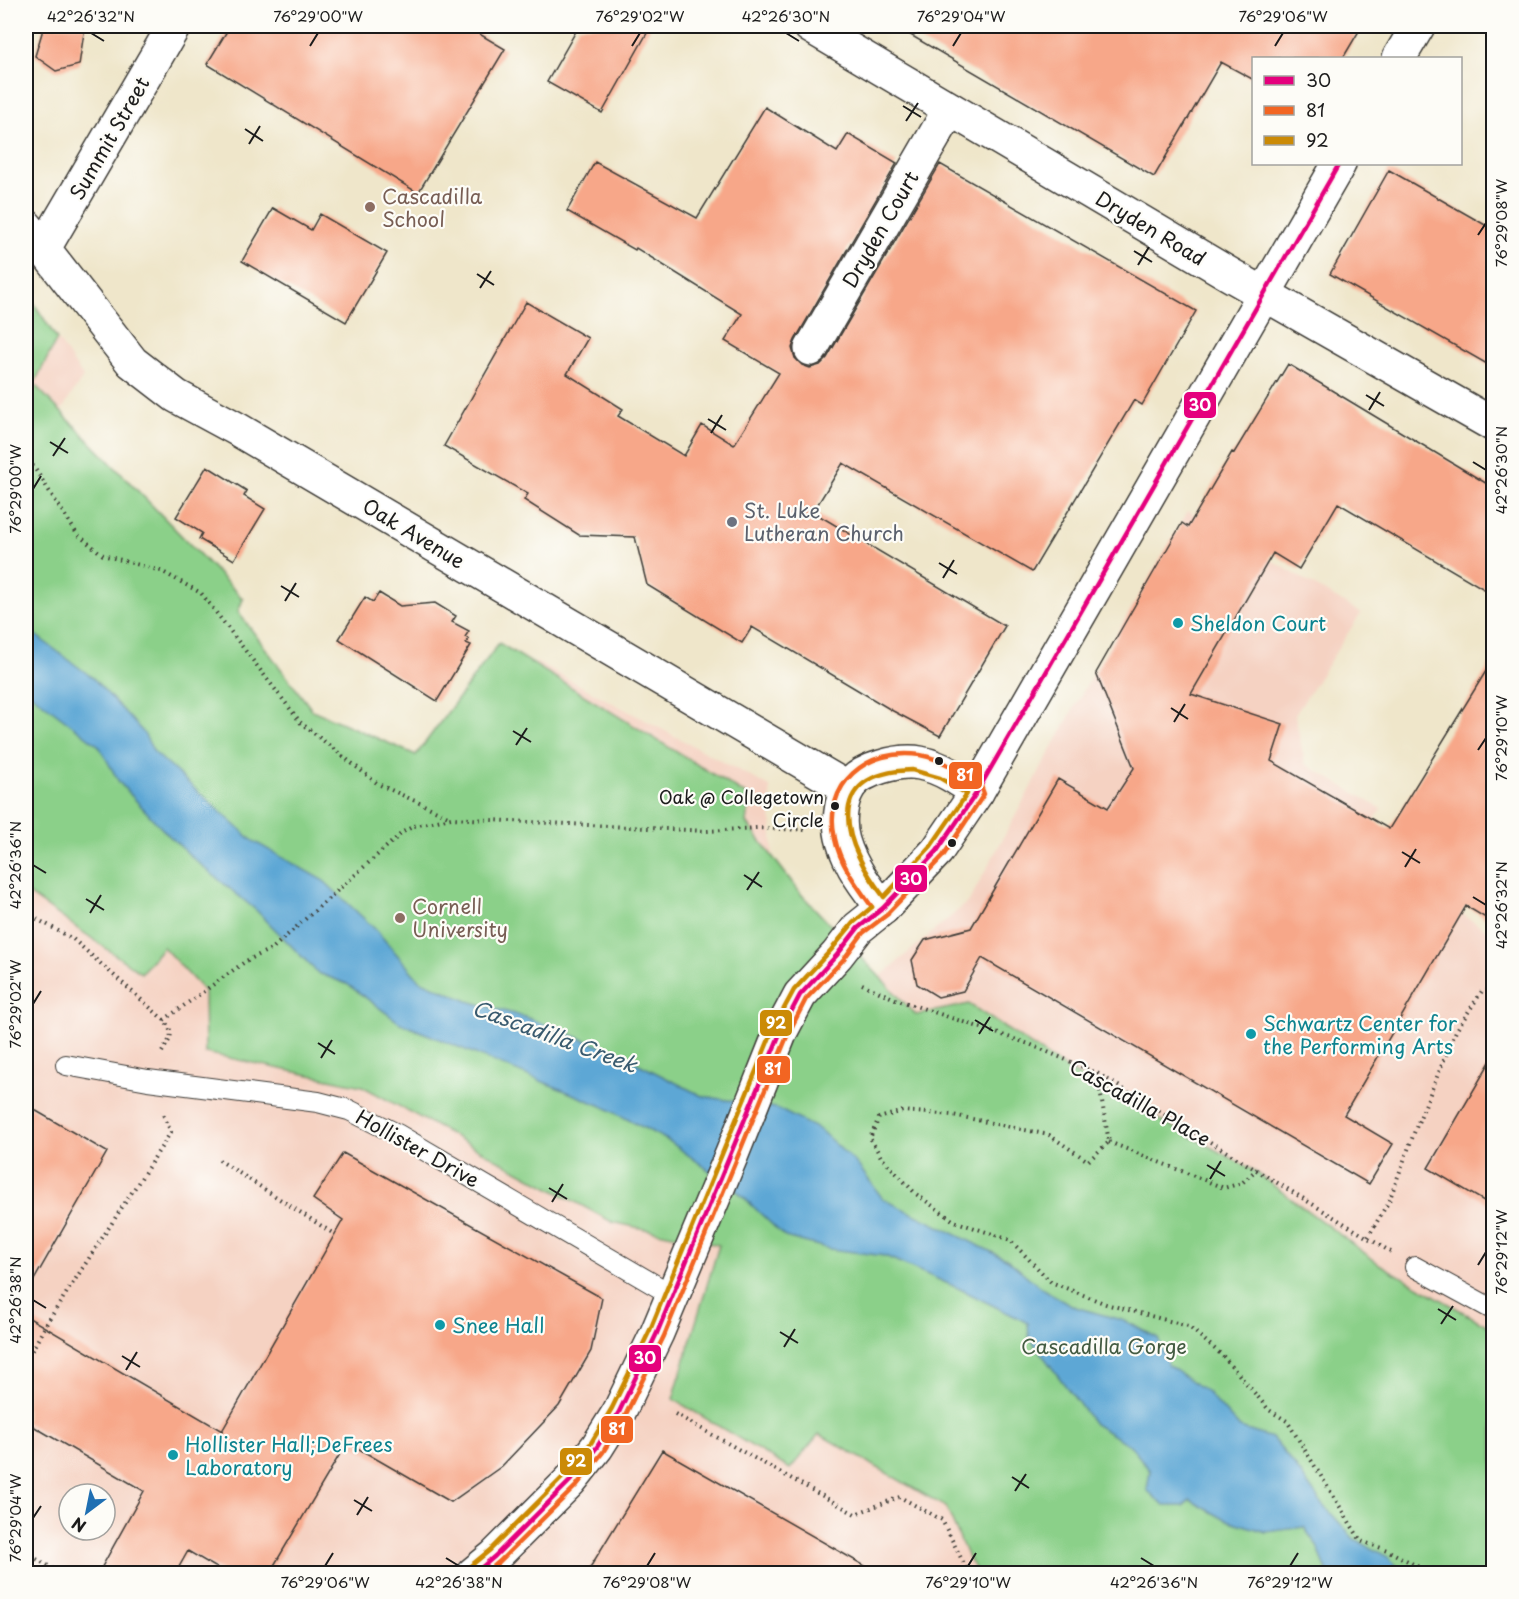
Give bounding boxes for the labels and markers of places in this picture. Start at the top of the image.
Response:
place label: Cascadilla School [382,181,483,234]
marker: Cascadilla School [363,200,377,214]
place label: St. Luke Lutheran Church [744,495,904,548]
marker: St. Luke Lutheran Church [725,515,739,529]
place label: Sheldon Court [1190,608,1326,638]
marker: Sheldon Court [1171,616,1185,630]
unlabelled marker [933,755,945,767]
place label: Oak @ Collegetown Circle [659,783,824,833]
marker: Oak @ Collegetown Circle [829,800,841,812]
unlabelled marker [946,837,958,849]
place label: Cornell University [412,891,508,944]
marker: Cornell University [393,911,407,925]
place label: Schwartz Center for the Performing Arts [1263,1008,1458,1061]
marker: Schwartz Center for the Performing Arts [1244,1027,1258,1041]
place label: Snee Hall [452,1310,544,1340]
marker: Snee Hall [433,1318,447,1332]
place label: Hollister Hall;DeFrees Laboratory [185,1429,393,1482]
marker: Hollister Hall;DeFrees Laboratory [166,1448,180,1462]

